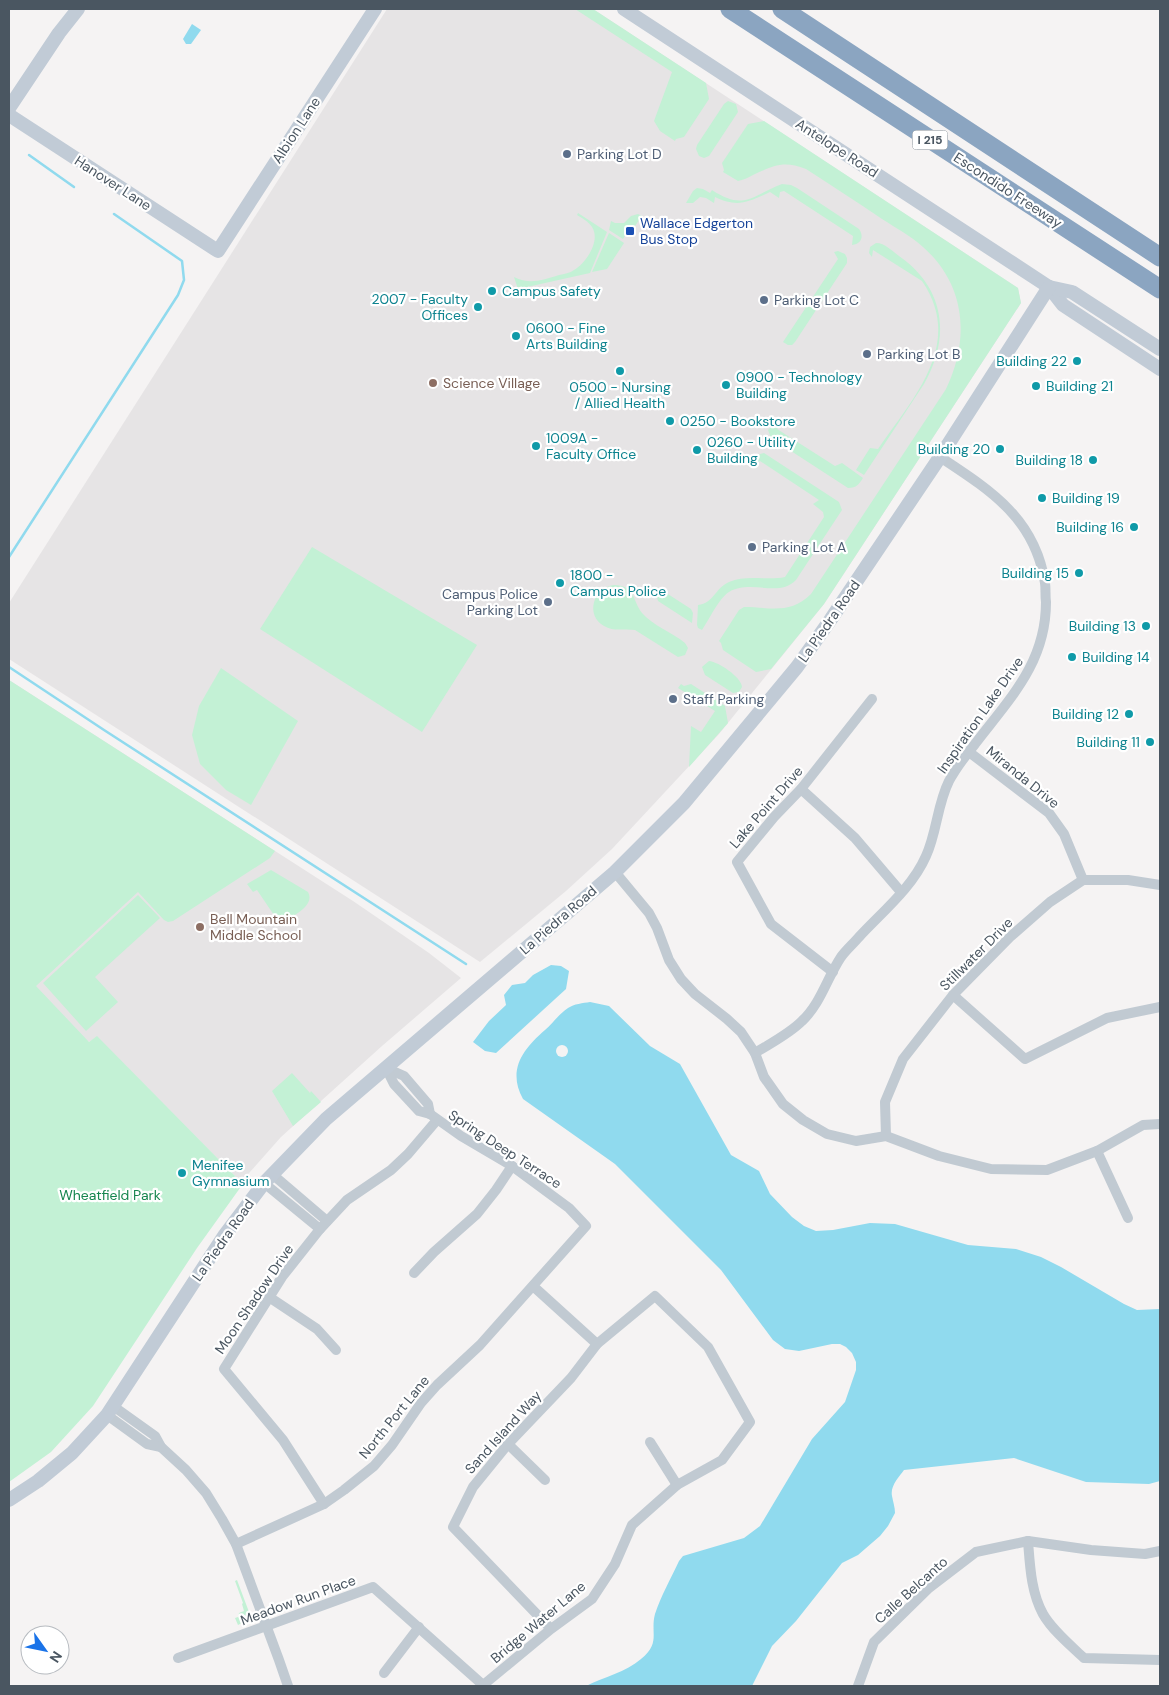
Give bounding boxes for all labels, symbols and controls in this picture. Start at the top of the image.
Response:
street label: Albion Lane [268,93,324,167]
street label: Antelope Road [792,115,882,181]
road number: I 215 [912,130,948,150]
place label: Parking Lot D [577,145,662,163]
marker: Parking Lot D [561,148,573,160]
street label: Escondido Freeway [950,148,1066,232]
street label: Hanover Lane [71,151,155,215]
place label: Wallace Edgerton Bus Stop [640,214,753,248]
marker: Wallace Edgerton Bus Stop [624,225,636,237]
place label: Campus Safety [502,282,601,300]
marker: Campus Safety [486,285,498,297]
place label: 2007 - Faculty Offices [372,290,468,324]
place label: Parking Lot C [774,291,859,309]
marker: Parking Lot C [758,294,770,306]
marker: 2007 - Faculty Offices [472,301,484,313]
place label: 0600 - Fine Arts Building [526,319,608,353]
marker: 0600 - Fine Arts Building [510,330,522,342]
place label: Parking Lot B [877,345,960,363]
marker: Parking Lot B [861,348,873,360]
place label: Building 22 [996,352,1067,370]
marker: Building 22 [1071,355,1083,367]
marker: 0500 - Nursing / Allied Health [614,365,626,377]
place label: 0900 - Technology Building [736,368,862,402]
place label: Science Village [443,374,540,392]
marker: Science Village [427,377,439,389]
place label: Building 21 [1046,377,1113,395]
place label: 0500 - Nursing / Allied Health [569,378,671,412]
marker: 0900 - Technology Building [720,379,732,391]
marker: Building 21 [1030,380,1042,392]
place label: 0250 - Bookstore [680,412,796,430]
marker: 0250 - Bookstore [664,415,676,427]
place label: 1009A - Faculty Office [546,429,636,463]
place label: 0260 - Utility Building [707,433,796,467]
marker: 1009A - Faculty Office [530,440,542,452]
place label: Building 20 [918,440,990,458]
marker: Building 20 [994,443,1006,455]
marker: 0260 - Utility Building [691,444,703,456]
place label: Building 18 [1015,451,1083,469]
marker: Building 18 [1087,454,1099,466]
place label: Building 19 [1052,489,1120,507]
marker: Building 19 [1036,492,1048,504]
place label: Building 16 [1056,518,1124,536]
marker: Building 16 [1128,521,1140,533]
place label: Parking Lot A [762,538,846,556]
marker: Parking Lot A [746,541,758,553]
place label: Building 15 [1001,564,1069,582]
place label: 1800 - Campus Police [570,566,666,600]
marker: Building 15 [1073,567,1085,579]
street label: La Piedra Road [794,576,864,666]
marker: 1800 - Campus Police [554,577,566,589]
place label: Campus Police Parking Lot [442,585,538,619]
marker: Campus Police Parking Lot [542,596,554,608]
place label: Building 13 [1069,617,1136,635]
marker: Building 13 [1140,620,1152,632]
place label: Building 14 [1082,648,1150,666]
marker: Building 14 [1066,651,1078,663]
street label: Inspiration Lake Drive [933,653,1027,777]
place label: Staff Parking [683,690,765,708]
marker: Staff Parking [667,693,679,705]
place label: Building 12 [1052,705,1119,723]
marker: Building 12 [1123,708,1135,720]
place label: Building 11 [1077,733,1140,751]
marker: Building 11 [1144,736,1156,748]
street label: Miranda Drive [983,742,1063,812]
street label: Lake Point Drive [725,762,807,852]
street label: La Piedra Road [516,882,600,958]
place label: Bell Mountain Middle School [210,910,301,944]
street label: Stillwater Drive [936,914,1016,994]
marker: Bell Mountain Middle School [194,921,206,933]
street label: Spring Deep Terrace [445,1106,565,1192]
place label: Menifee Gymnasium [192,1156,269,1190]
marker: Menifee Gymnasium [176,1167,188,1179]
park label: Wheatfield Park [59,1186,161,1204]
street label: La Piedra Road [188,1195,258,1285]
street label: Moon Shadow Drive [211,1241,297,1357]
street label: North Port Lane [355,1372,433,1462]
street label: Sand Island Way [461,1386,545,1477]
street label: Calle Belcanto [871,1552,951,1628]
street label: Meadow Run Place [238,1571,358,1629]
street label: Bridge Water Lane [487,1577,589,1667]
north arrow [20,1625,70,1675]
text: N [46,1648,66,1666]

